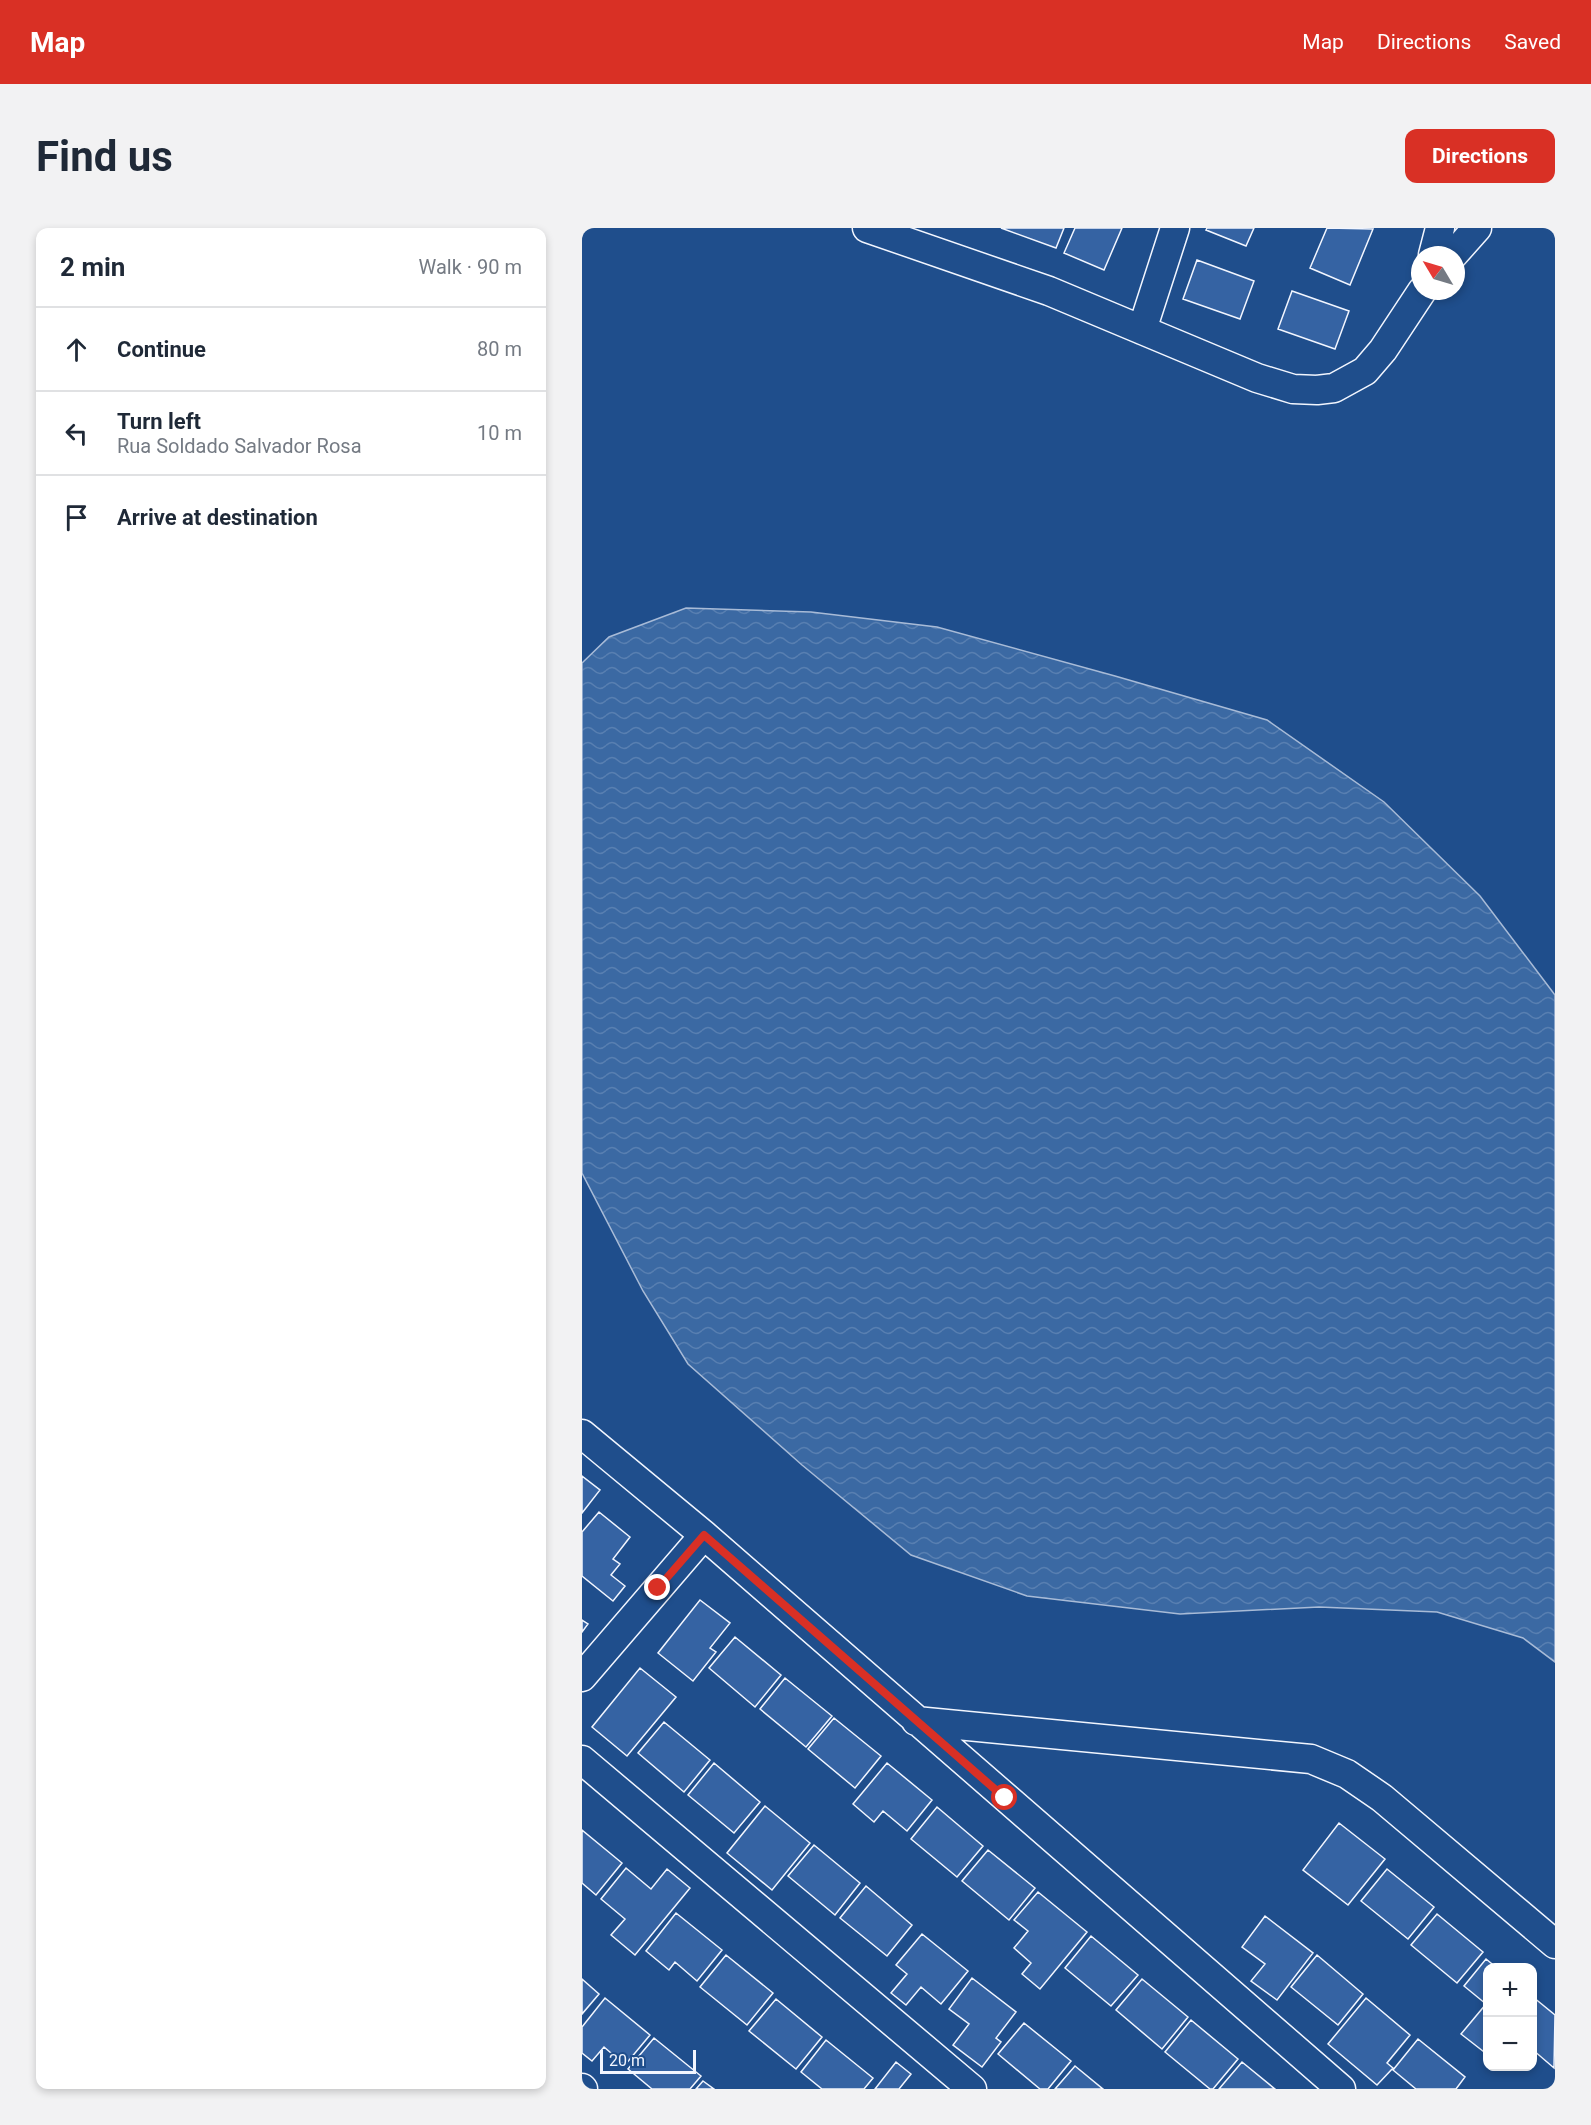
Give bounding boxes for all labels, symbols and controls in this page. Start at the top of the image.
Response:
text: Map [30,26,85,59]
text: Map [1302,30,1344,54]
text: Directions [1377,30,1471,54]
text: Saved [1504,30,1561,54]
button: Directions [1405,129,1555,183]
text: Find us [36,132,173,181]
north arrow [1411,246,1465,300]
text: 2 min [60,252,125,282]
text: Walk · 90 m [419,255,522,279]
icon: ahead [60,333,93,366]
text: Continue [117,337,206,362]
text: 80 m [477,337,522,361]
text: Turn left [117,409,201,434]
icon: left [60,417,93,450]
text: 10 m [477,421,522,445]
text: Rua Soldado Salvador Rosa [117,434,362,458]
icon: arrive [60,501,93,534]
text: Arrive at destination [117,505,318,530]
route end [644,1574,670,1600]
route start [991,1784,1017,1810]
map controls [1483,1963,1537,2071]
button: + [1483,1963,1537,2017]
button: − [1483,2017,1537,2071]
scale bar [600,2047,696,2074]
text: 20 m [609,2051,645,2070]

